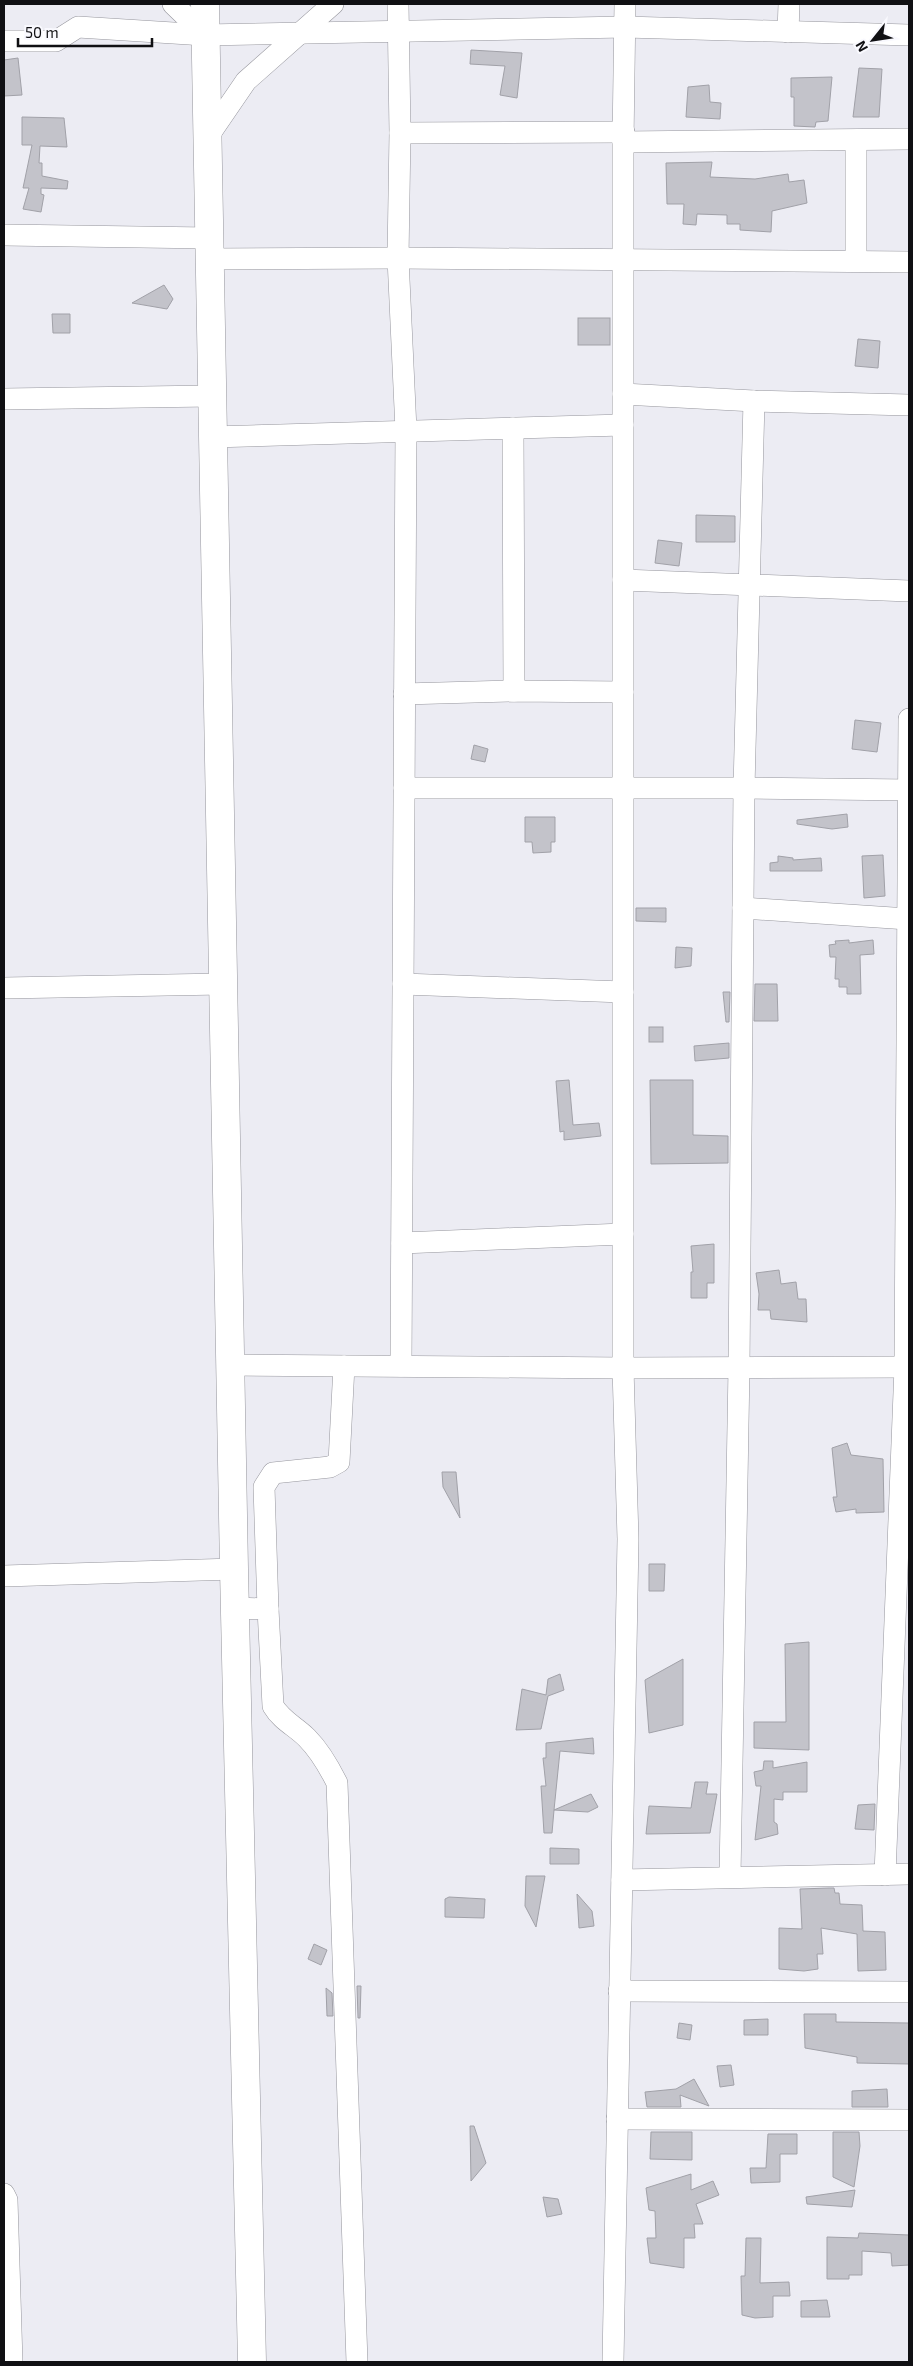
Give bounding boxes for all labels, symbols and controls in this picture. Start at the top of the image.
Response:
scale bar [18,15,151,47]
north arrow [848,15,898,65]
text: 50 m [25,23,59,41]
text: N [851,38,871,55]

